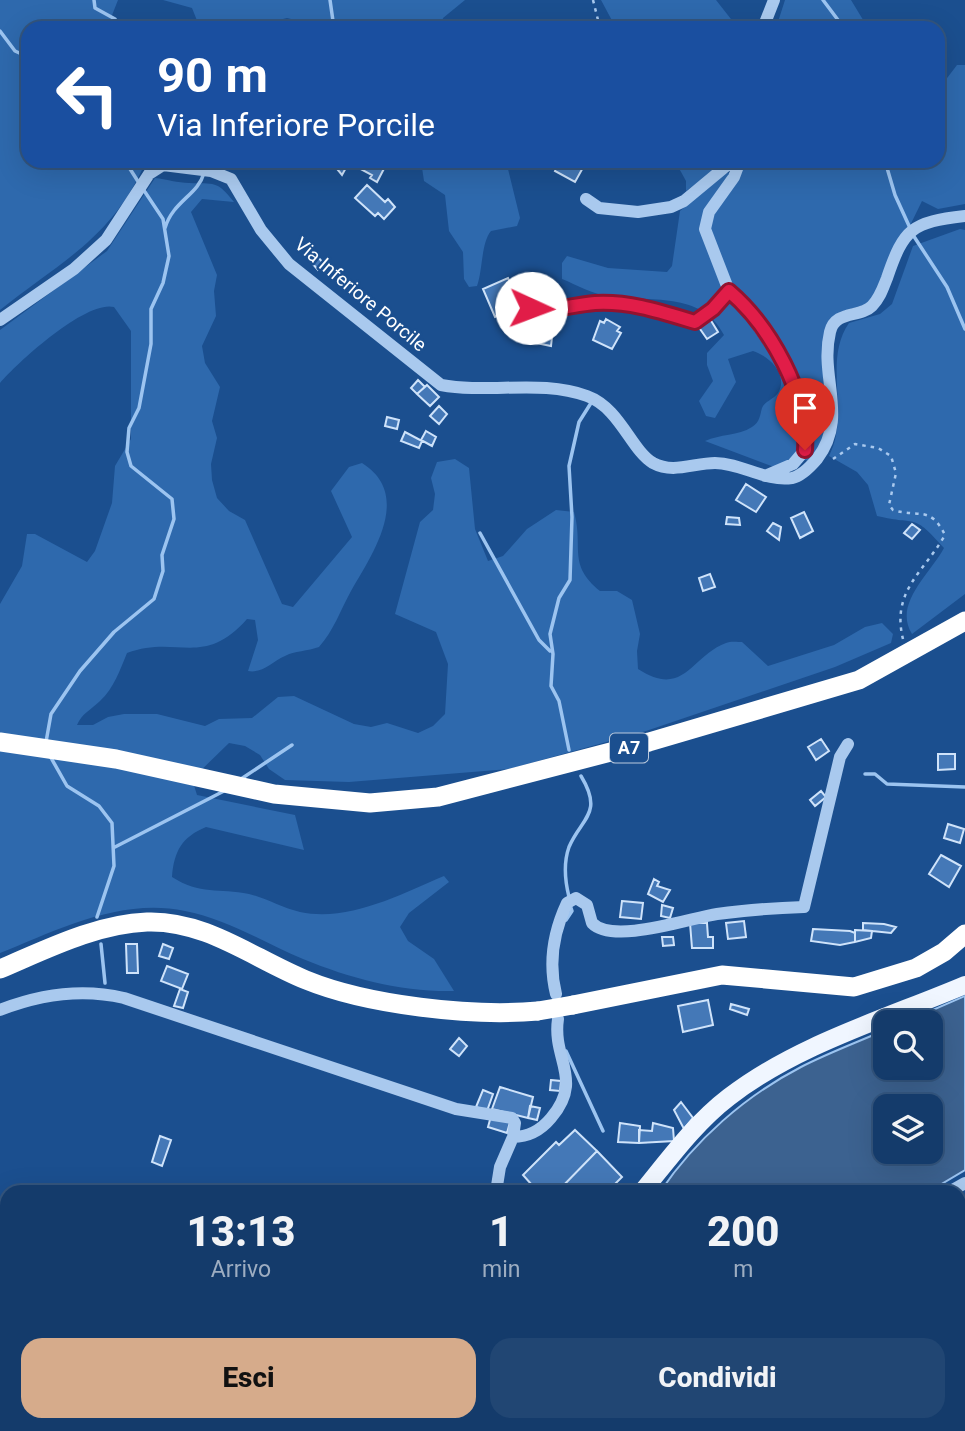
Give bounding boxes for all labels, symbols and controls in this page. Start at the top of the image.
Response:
text: 90 m [157,47,268,104]
icon: left [42,49,133,140]
text: Via Inferiore Porcile [157,106,435,144]
street label: Via Inferiore Porcile [290,233,431,356]
position arrow [494,271,568,345]
pin [775,378,835,450]
icon: arrive [786,389,824,427]
road number: A7 [610,734,648,762]
map controls [873,1010,943,1164]
button: search [873,1010,943,1080]
button: layers [873,1094,943,1164]
text: 13:13 [186,1207,296,1256]
text: 1 [489,1207,513,1256]
text: 200 [707,1207,780,1256]
text: Arrivo [211,1256,271,1283]
text: min [482,1256,520,1283]
text: m [733,1256,753,1283]
button: Esci [21,1338,476,1418]
button: Condividi [490,1338,945,1418]

